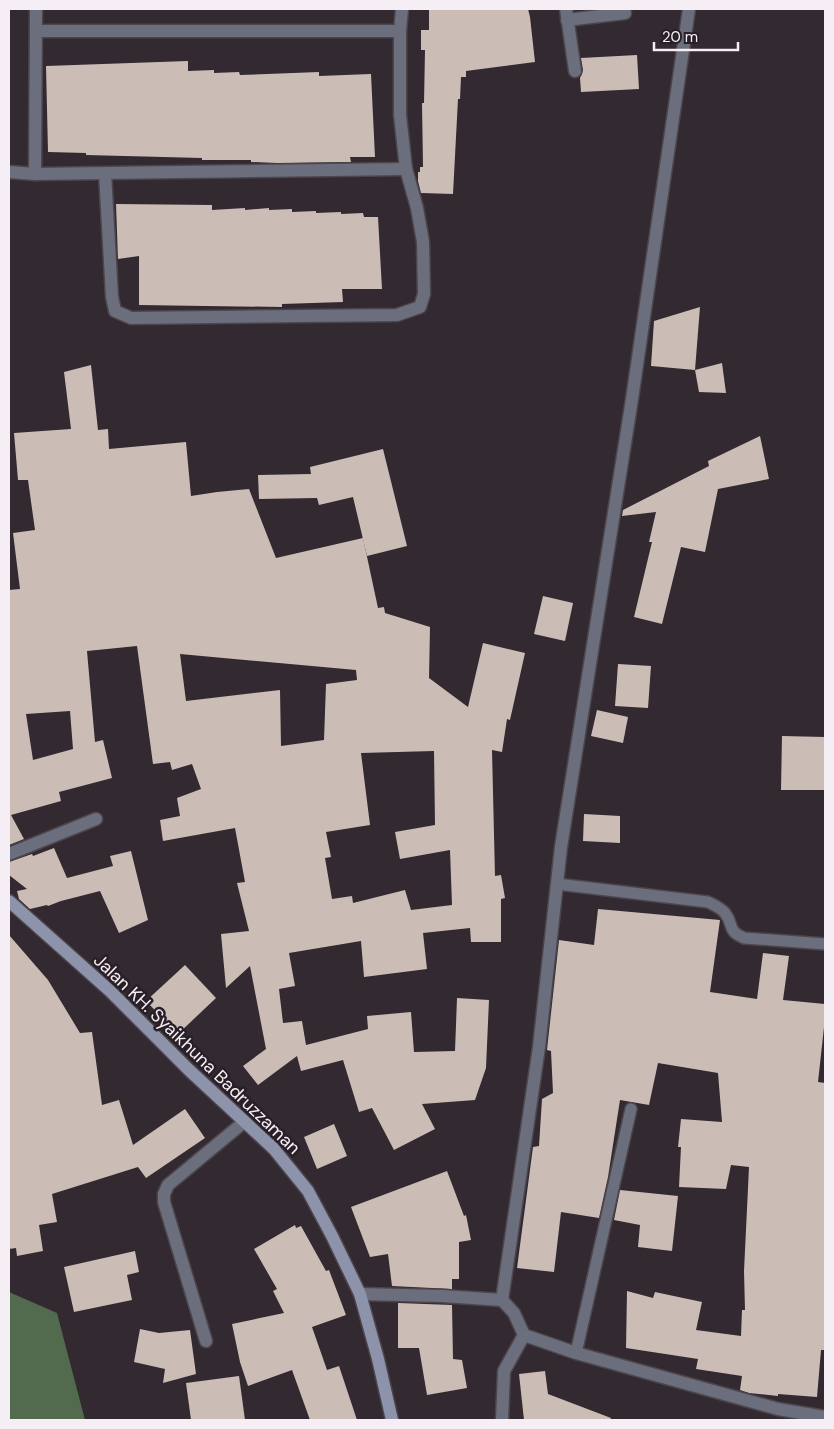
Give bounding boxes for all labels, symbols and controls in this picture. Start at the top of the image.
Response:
scale bar [654,20,738,52]
text: 20 m [662,27,698,47]
street label: Jalan KH. Syaikhuna Badruzzaman [88,949,306,1159]

